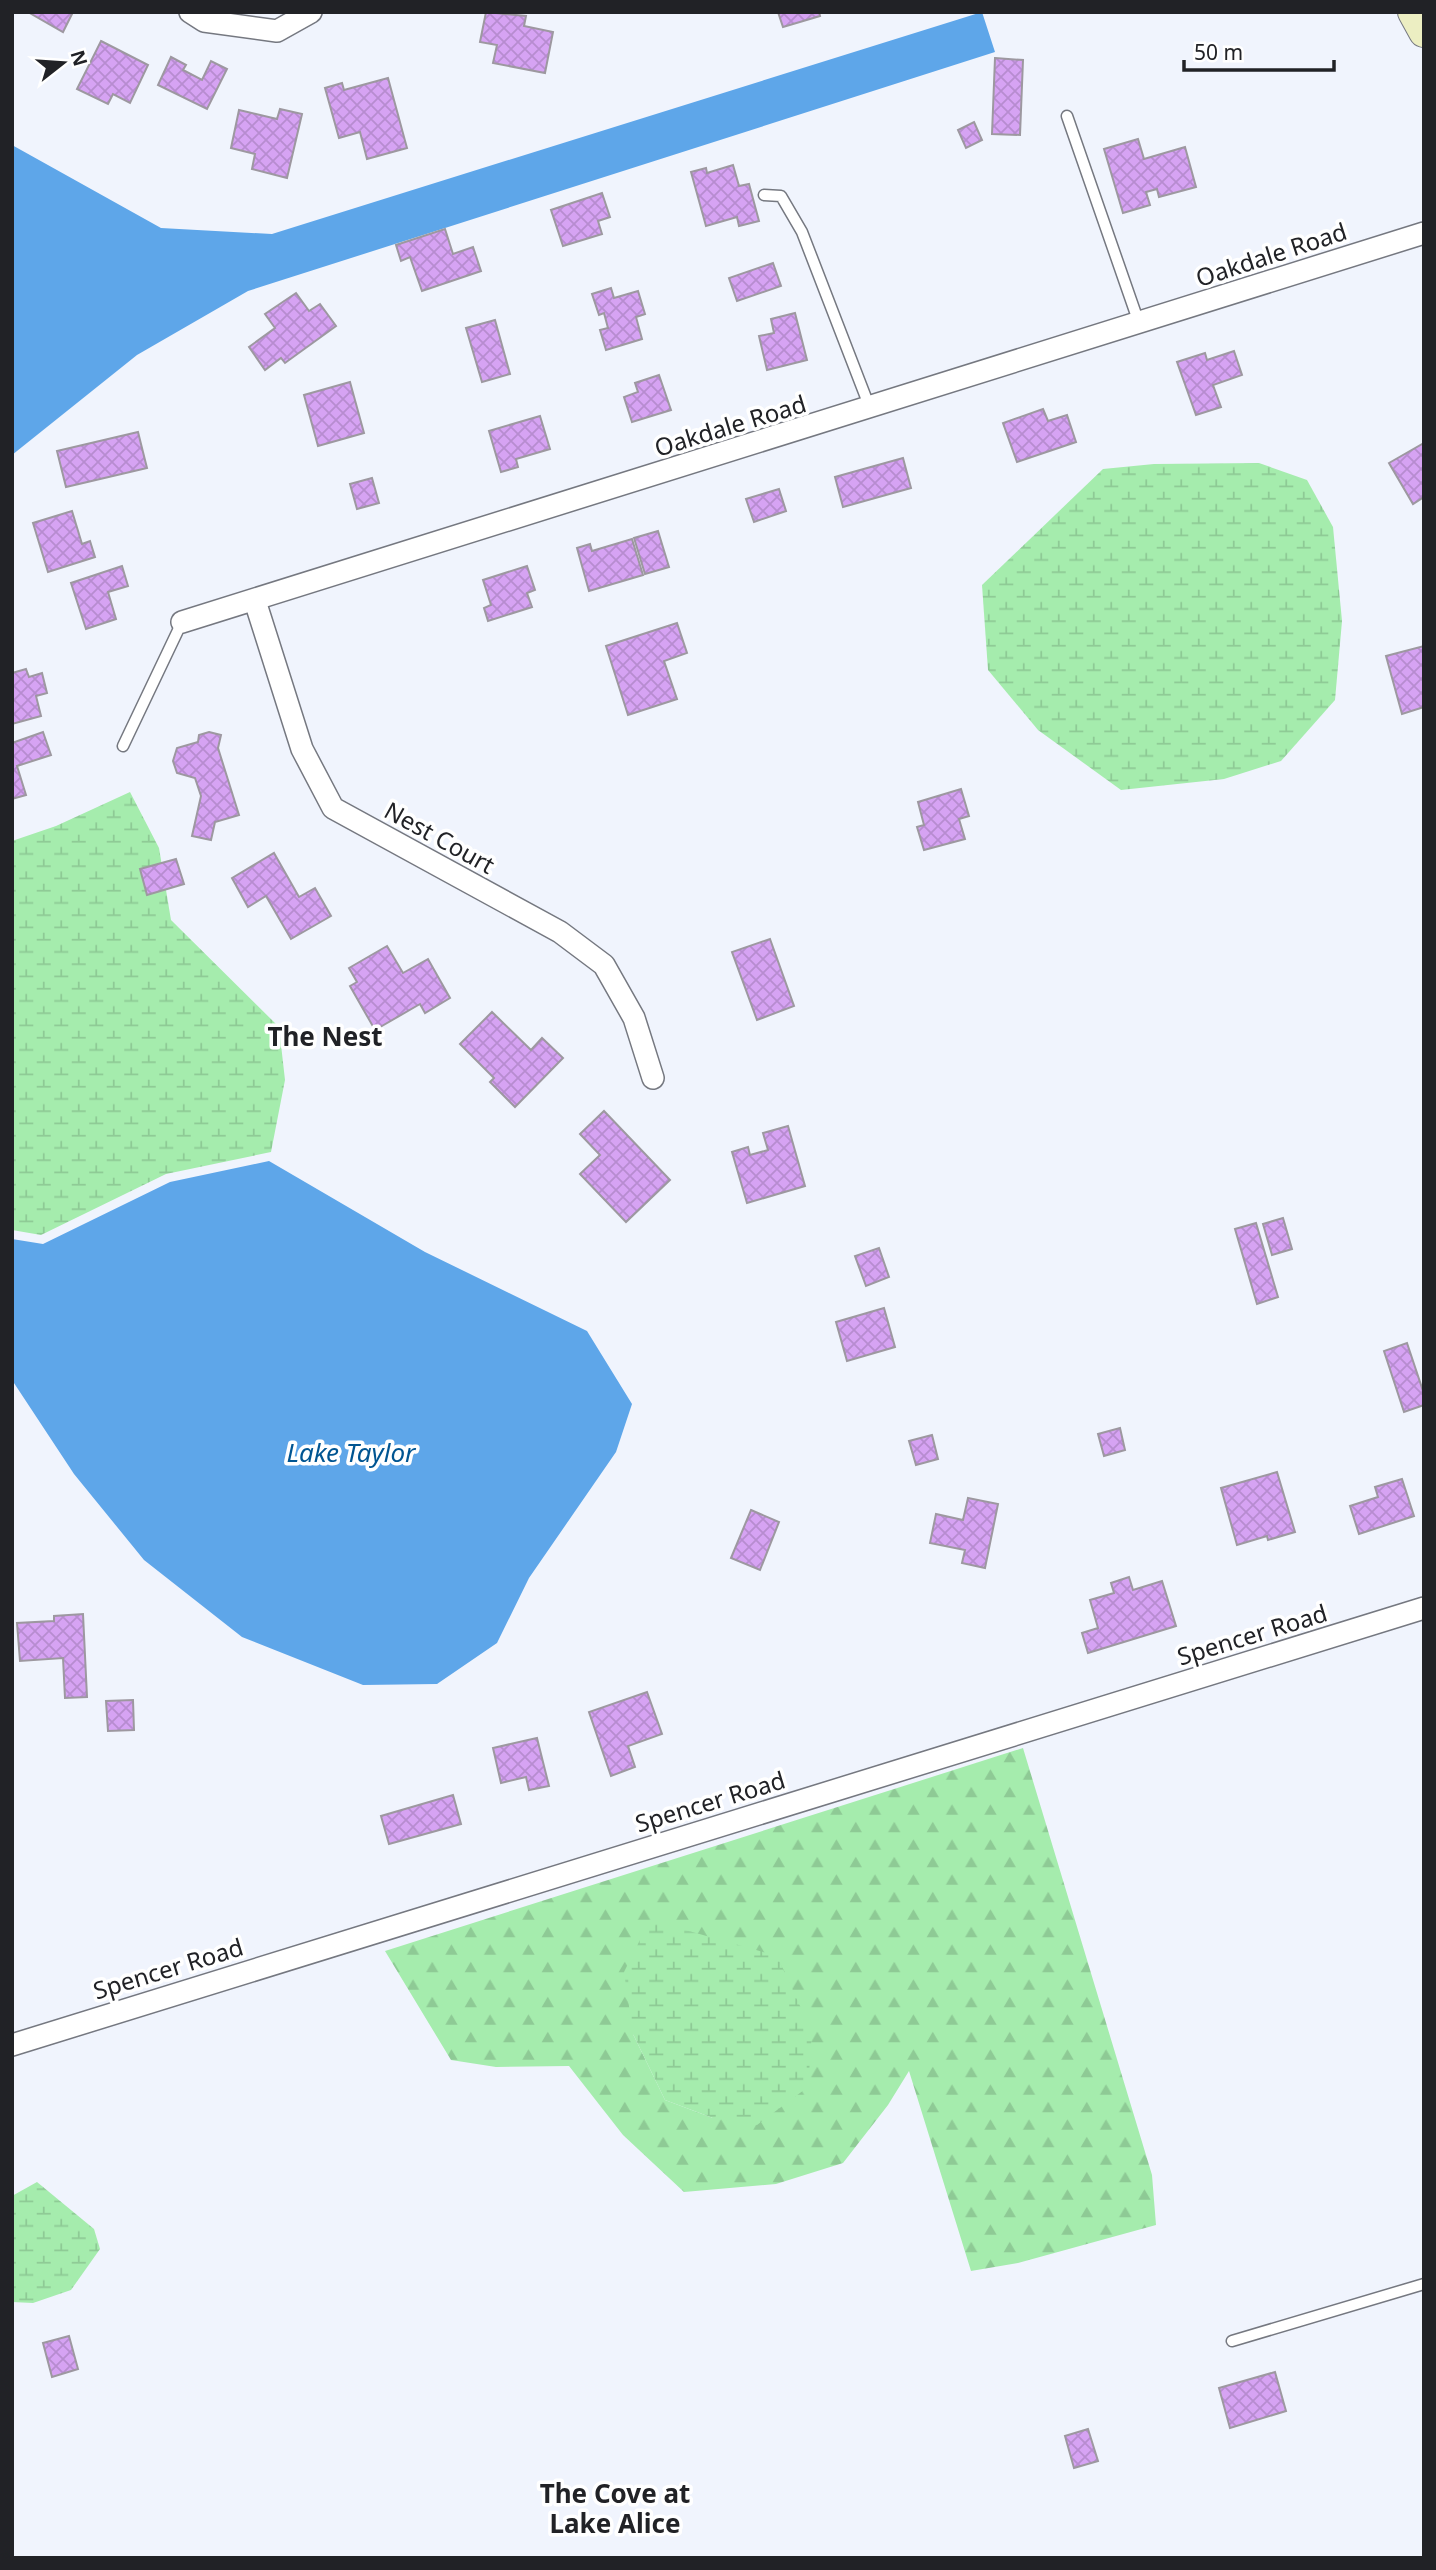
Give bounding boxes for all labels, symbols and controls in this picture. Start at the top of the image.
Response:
north arrow [28,28,98,98]
scale bar [1184,28,1334,72]
text: 50 m [1194,38,1243,66]
text: N [65,47,94,69]
street label: Oakdale Road [1191,214,1351,294]
street label: Oakdale Road [650,386,810,464]
street label: Nest Court [379,793,501,881]
district label: The Nest [267,1018,383,1054]
water label: Lake Taylor [287,1434,417,1470]
street label: Spencer Road [1173,1596,1331,1672]
street label: Spencer Road [631,1763,789,1839]
street label: Spencer Road [89,1930,247,2006]
district label: The Cove at Lake Alice [540,2475,690,2541]

